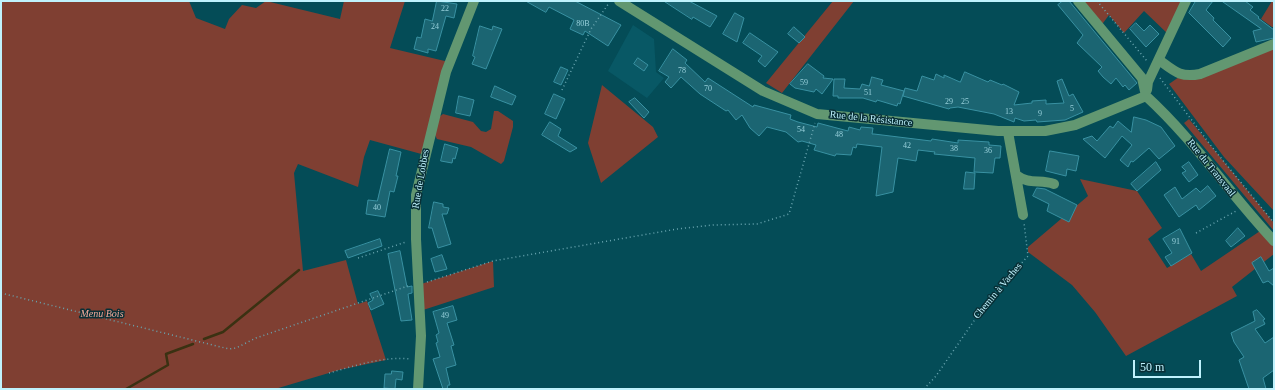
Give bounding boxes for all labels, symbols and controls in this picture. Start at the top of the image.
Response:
house number: 22 [441,4,449,14]
house number: 80B [576,19,590,29]
house number: 24 [431,22,439,32]
house number: 78 [678,66,686,76]
house number: 59 [800,78,808,88]
house number: 70 [704,84,712,94]
house number: 51 [864,88,872,98]
house number: 29 [945,97,953,107]
house number: 25 [961,97,969,107]
house number: 5 [1070,104,1074,114]
house number: 13 [1005,107,1013,117]
street label: Rue de la Résistance [829,109,913,129]
house number: 9 [1038,109,1042,119]
house number: 54 [797,125,805,135]
house number: 48 [835,130,843,140]
street label: Rue du Transvaal [1184,137,1238,199]
house number: 42 [903,141,911,151]
house number: 38 [950,144,958,154]
house number: 36 [984,146,992,156]
street label: Rue de Lobbes [410,148,432,210]
house number: 40 [373,203,381,213]
house number: 91 [1172,237,1180,247]
street label: Chemin à Vaches [971,261,1025,321]
park label: Menu Bois [80,308,124,320]
house number: 49 [441,311,449,321]
scale bar [1135,352,1203,378]
text: 50 m [1140,360,1164,374]

